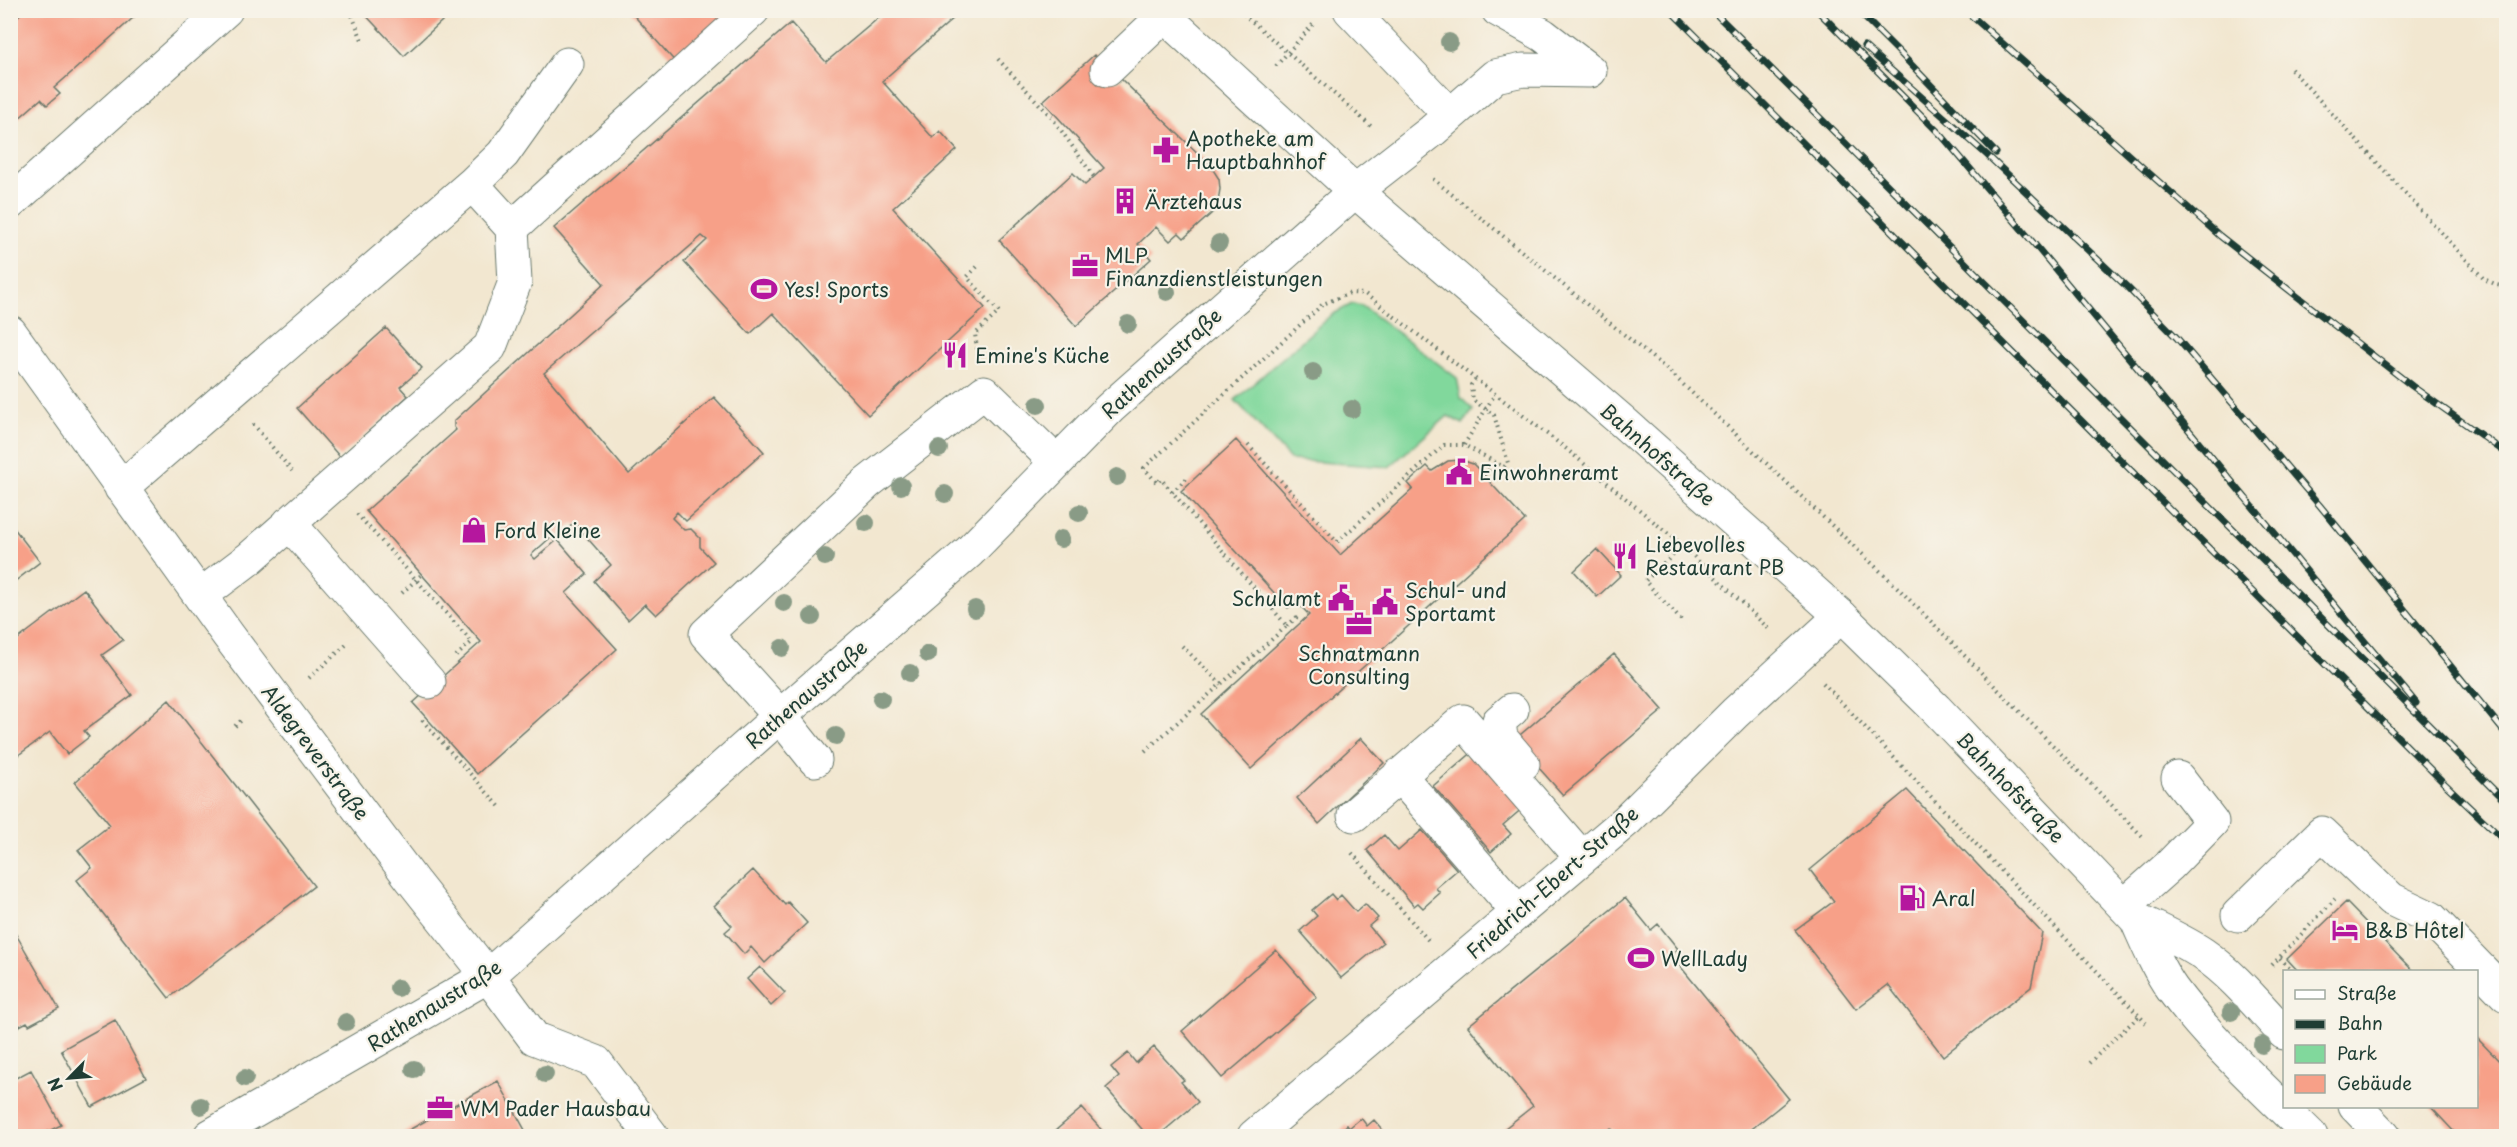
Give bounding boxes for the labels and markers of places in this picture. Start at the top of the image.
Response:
place label: Apotheke am Hauptbahnhof [1186,123,1327,176]
pharmacy icon: Apotheke am Hauptbahnhof [1151,135,1181,165]
building icon: Ärztehaus [1110,186,1140,216]
place label: Ärztehaus [1145,186,1242,216]
place label: MLP Finanzdienstleistungen [1105,240,1323,293]
office icon: MLP Finanzdienstleistungen [1070,251,1100,281]
sports icon: Yes! Sports [749,274,779,304]
place label: Yes! Sports [784,274,889,304]
restaurant icon: Emine's Küche [940,340,970,370]
place label: Emine's Küche [975,340,1110,370]
public building icon: Einwohneramt [1444,457,1474,487]
place label: Einwohneramt [1479,457,1618,487]
shop icon: Ford Kleine [459,515,489,545]
place label: Ford Kleine [494,515,601,545]
place label: Liebevolles Restaurant PB [1645,529,1784,582]
restaurant icon: Liebevolles Restaurant PB [1610,541,1640,571]
place label: Schul- und Sportamt [1405,575,1507,628]
place label: Schulamt [1232,583,1321,613]
public building icon: Schulamt [1326,583,1356,613]
public building icon: Schul- und Sportamt [1370,587,1400,617]
office icon: Schnatmann Consulting [1344,609,1374,639]
place label: Schnatmann Consulting [1298,638,1420,691]
fuel station icon: Aral [1897,883,1927,913]
place label: Aral [1932,883,1976,913]
hotel icon: B&B Hôtel [2330,915,2360,945]
place label: B&B Hôtel [2365,915,2464,945]
sports icon: WellLady [1626,943,1656,973]
place label: WellLady [1661,943,1748,973]
office icon: WM Pader Hausbau [425,1093,455,1123]
place label: WM Pader Hausbau [460,1093,651,1123]

